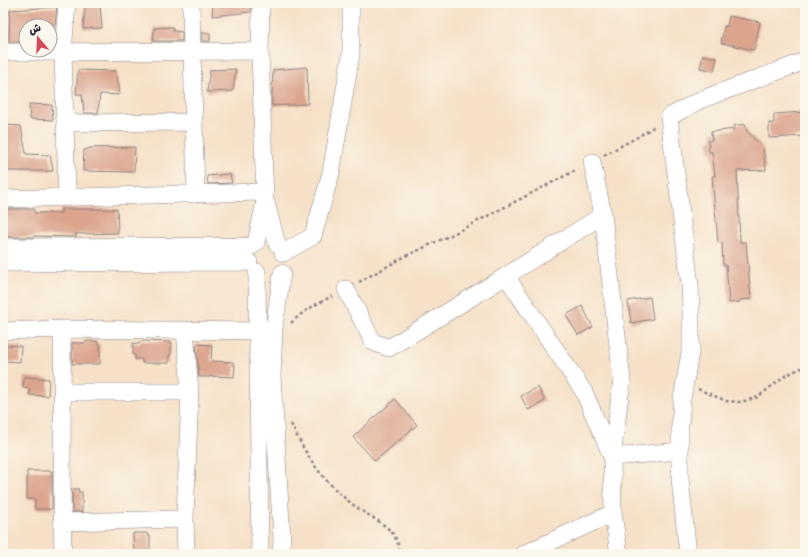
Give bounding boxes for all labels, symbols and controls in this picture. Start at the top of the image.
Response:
north arrow [18,18,58,58]
text: ش [26,18,44,40]

